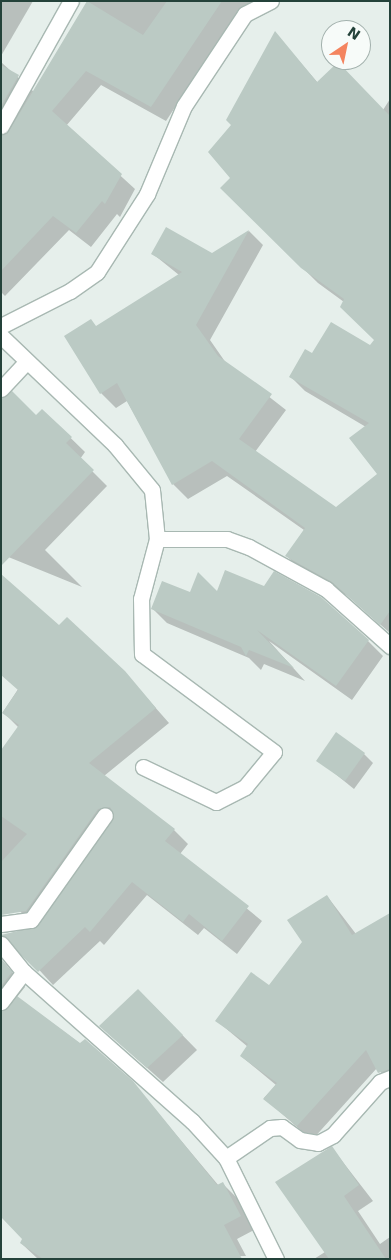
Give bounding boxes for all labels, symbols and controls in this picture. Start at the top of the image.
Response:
north arrow [321,20,371,70]
text: N [344,23,363,43]

